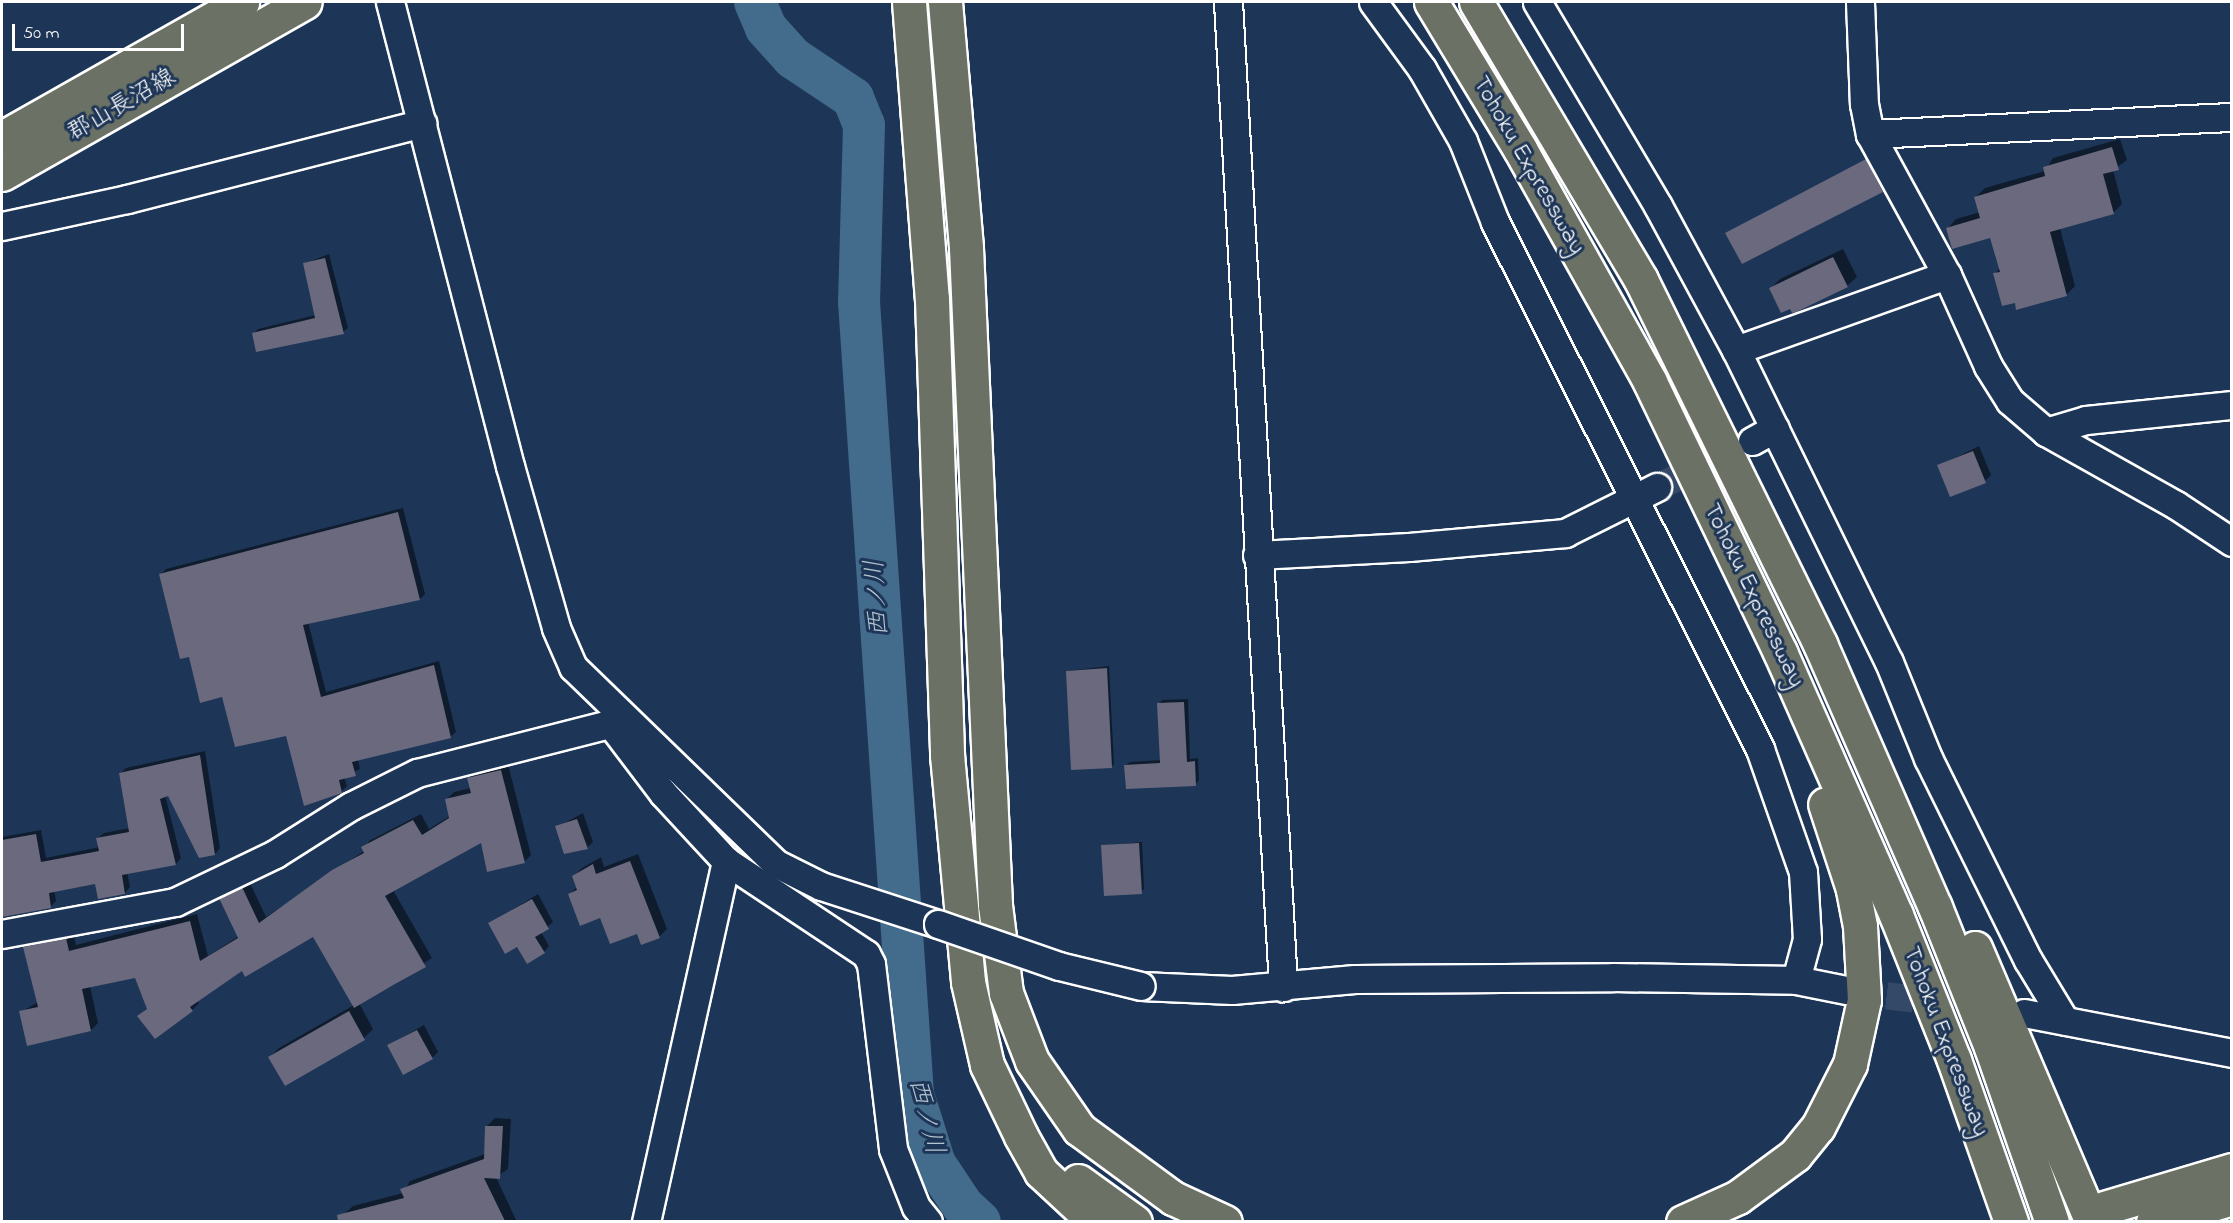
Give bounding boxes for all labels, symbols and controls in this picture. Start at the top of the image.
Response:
scale bar [15,12,188,50]
text: 50 m [23,21,60,47]
street label: 郡山長沼線 [63,64,181,148]
street label: Tohoku Expressway [1465,72,1591,260]
street label: Tohoku Expressway [1696,499,1810,693]
water label: 西ノ川 [861,558,897,638]
street label: Tohoku Expressway [1896,943,1994,1141]
water label: 西ノ川 [899,1075,949,1159]

